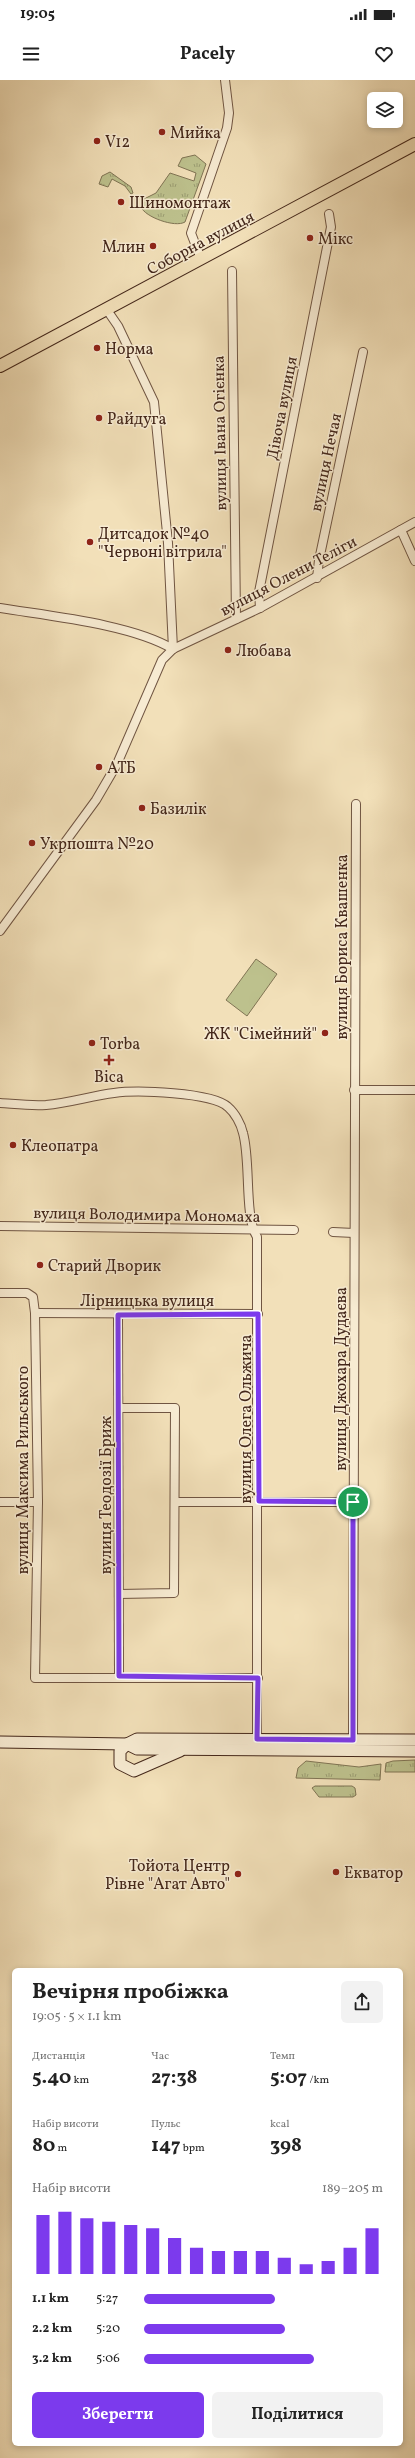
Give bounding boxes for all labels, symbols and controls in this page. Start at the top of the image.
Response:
text: 19:05 [20,4,55,25]
text: Pacely [180,42,235,67]
icon: menu [20,43,42,65]
icon: heart [373,43,395,65]
map controls [367,92,403,128]
button: layers [367,92,403,128]
place label: Мийка [170,123,221,145]
marker: Мийка [157,127,167,137]
place label: V12 [105,132,130,154]
marker: V12 [92,136,102,146]
place label: Шиномонтаж [129,193,231,215]
marker: Шиномонтаж [116,197,126,207]
street label: Соборна вулиця [144,206,258,281]
place label: Мікс [318,229,353,251]
marker: Мікс [305,233,315,243]
place label: Млин [102,237,145,259]
marker: Млин [148,241,158,251]
place label: Норма [105,339,153,361]
marker: Норма [92,343,102,353]
street label: вулиця Івана Огієнка [209,355,233,511]
street label: Дівоча вулиця [262,355,304,462]
place label: Райдуга [107,409,167,431]
street label: вулиця Нечая [306,411,348,514]
marker: Райдуга [94,413,104,423]
place label: Дитсадок №40 "Червоні вітрила" [98,524,227,564]
street label: вулиця Олени Теліги [217,531,361,622]
marker: Дитсадок №40 "Червоні вітрила" [85,537,95,547]
place label: Любава [236,641,291,663]
marker: Любава [223,645,233,655]
place label: АТБ [107,758,136,780]
marker: АТБ [94,762,104,772]
place label: Базилік [150,799,207,821]
marker: Базилік [137,803,147,813]
place label: Укрпошта №20 [40,834,154,856]
marker: Укрпошта №20 [27,838,37,848]
street label: вулиця Бориса Квашенка [332,854,354,1040]
place label: ЖК "Сімейний" [204,1024,317,1046]
marker: ЖК "Сімейний" [320,1028,330,1038]
place label: Torba [100,1034,140,1056]
marker: Torba [87,1038,97,1048]
marker: Віса [104,1055,114,1065]
place label: Віса [94,1067,124,1089]
place label: Клеопатра [21,1136,98,1158]
marker: Клеопатра [8,1140,18,1150]
street label: вулиця Володимира Мономаха [33,1203,261,1229]
place label: Старий Дворик [48,1256,161,1278]
marker: Старий Дворик [35,1260,45,1270]
street label: вулиця Джохара Дудаєва [331,1287,353,1471]
street label: Лірницька вулиця [80,1291,214,1313]
street label: вулиця Олега Ольжича [236,1335,258,1503]
street label: вулиця Максима Рильського [13,1366,35,1574]
street label: вулиця Теодозії Бриж [96,1416,118,1574]
pin [336,1485,370,1519]
icon: arrive [342,1491,364,1513]
place label: Тойота Центр Рівне "Агат Авто" [105,1856,230,1896]
place label: Екватор [344,1863,403,1885]
marker: Екватор [331,1867,341,1877]
marker: Тойота Центр Рівне "Агат Авто" [233,1869,243,1879]
text: Вечірня пробіжка [32,1977,229,2008]
button: share [341,1981,383,2023]
text: 19:05 · 5 × 1.1 km [32,2008,122,2026]
text: Дистанція [32,2049,85,2064]
text: Час [151,2049,169,2064]
text: Темп [270,2049,295,2064]
text: 5.40 [32,2064,71,2092]
text: 27:38 [151,2064,198,2092]
text: 5:07 [270,2064,307,2092]
text: km [71,2073,89,2088]
text: /km [307,2073,329,2088]
text: Набір висоти [32,2117,99,2132]
text: Пульс [151,2117,181,2132]
text: kcal [270,2117,290,2132]
text: 80 [32,2132,55,2160]
text: 147 [151,2132,181,2160]
text: 398 [270,2132,302,2160]
text: m [55,2141,67,2156]
text: bpm [181,2141,205,2156]
text: Набір висоти [32,2180,111,2198]
text: 189–205 m [322,2180,383,2198]
text: 1.1 km [32,2290,69,2308]
text: 5:27 [96,2290,118,2308]
text: 2.2 km [32,2320,72,2338]
text: 5:20 [96,2320,120,2338]
text: 3.2 km [32,2350,72,2368]
text: 5:06 [96,2350,120,2368]
button: Зберегти [32,2392,204,2438]
button: Поділитися [212,2392,383,2438]

